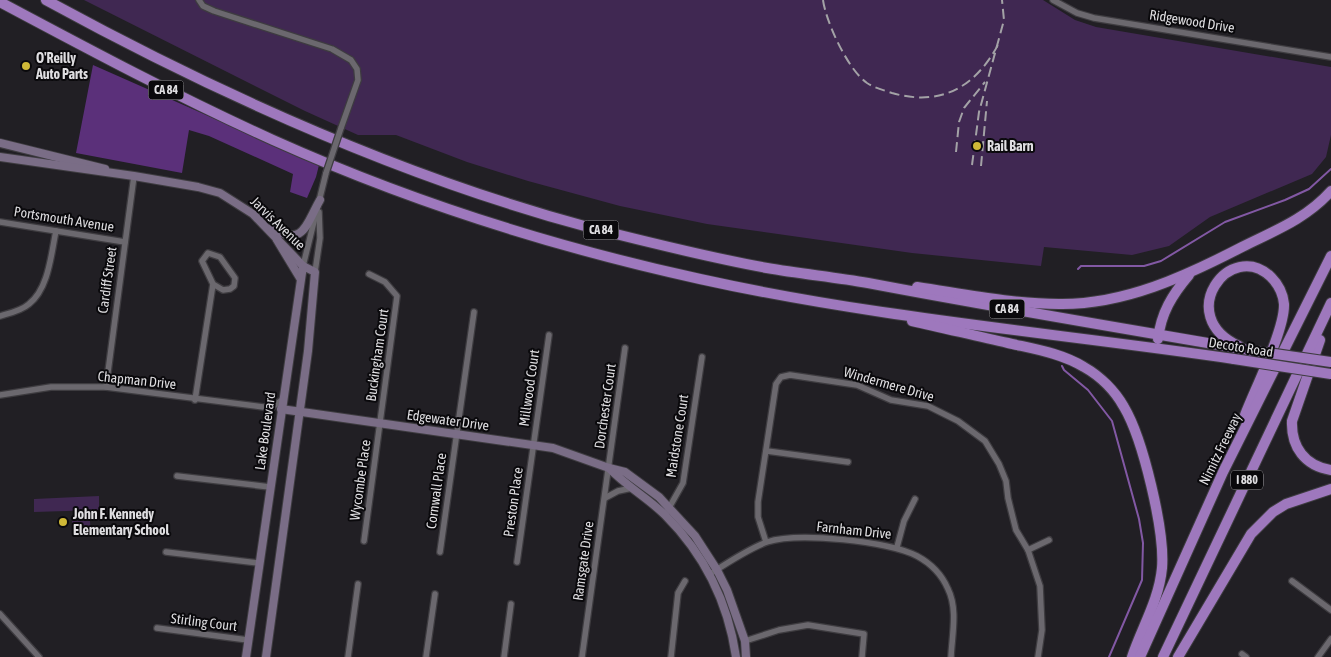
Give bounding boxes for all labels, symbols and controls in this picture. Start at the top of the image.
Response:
street label: Ridgewood Drive [1148,6,1236,36]
place label: O'Reilly Auto Parts [35,50,88,82]
marker: O'Reilly Auto Parts [20,60,32,72]
road number: CA 84 [148,80,184,100]
place label: Rail Barn [987,138,1034,154]
marker: Rail Barn [971,140,983,152]
street label: Jarvis Avenue [247,193,309,253]
street label: Portsmouth Avenue [13,203,115,235]
road number: CA 84 [584,220,618,240]
street label: Cardiff Street [94,246,120,314]
road number: CA 84 [990,300,1024,318]
street label: Buckingham Court [363,308,391,402]
street label: Decoto Road [1208,334,1274,360]
street label: Millwood Court [516,349,542,427]
street label: Dorchester Court [591,362,619,450]
street label: Windermere Drive [842,363,936,405]
street label: Chapman Drive [97,368,177,392]
street label: Lake Boulevard [252,391,278,471]
street label: Maidstone Court [663,393,691,479]
street label: Edgewater Drive [406,406,490,434]
street label: Nimitz Freeway [1196,410,1244,488]
street label: Wycombe Place [346,439,374,521]
street label: Cornwall Place [423,452,449,530]
street label: Preston Place [500,466,526,538]
road number: I 880 [1231,470,1263,490]
place label: John F. Kennedy Elementary School [72,506,169,538]
marker: John F. Kennedy Elementary School [57,516,69,528]
street label: Farnham Drive [816,518,892,542]
street label: Ramsgate Drive [570,520,596,602]
street label: Stirling Court [170,610,238,634]

